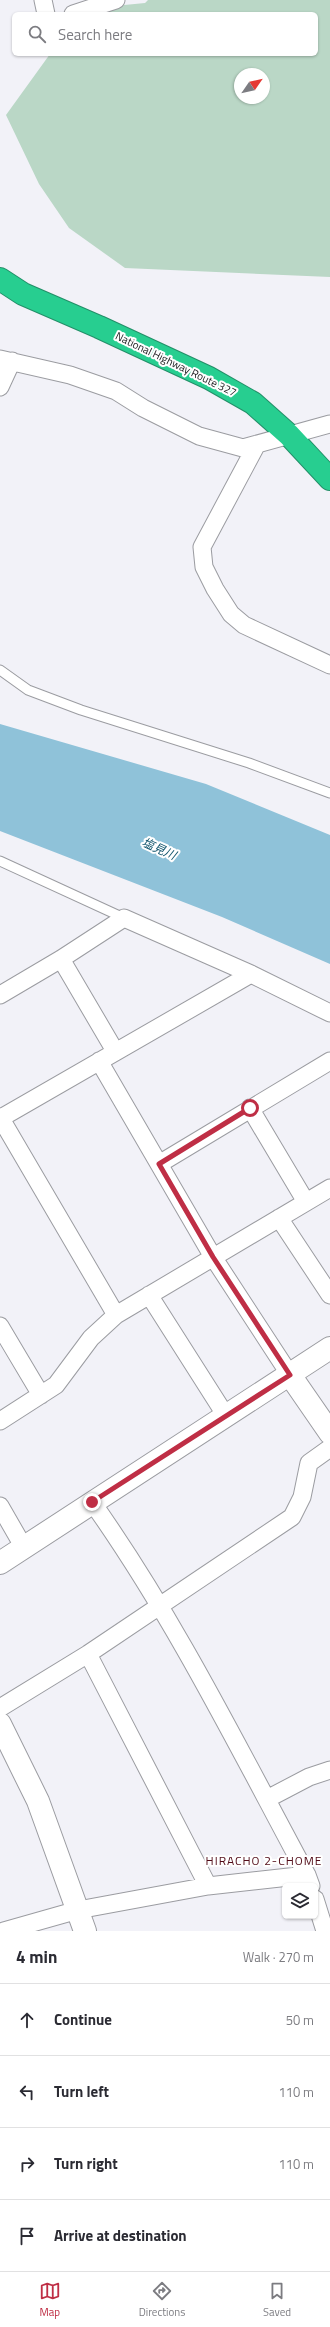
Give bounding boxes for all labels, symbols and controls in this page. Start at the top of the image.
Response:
search box [12,12,318,56]
icon: search [26,23,48,45]
text: Search here [58,23,132,46]
north arrow [234,68,270,104]
street label: National Highway Route 327 [113,328,239,400]
water label: 塩見川 [139,833,181,865]
route start [241,1099,259,1117]
route end [83,1493,101,1511]
district label: HIRACHO 2-CHOME [206,1851,322,1870]
map controls [282,1883,318,1919]
button: layers [282,1883,318,1919]
text: 4 min [16,1944,57,1970]
text: Walk · 270 m [243,1947,314,1967]
text: Continue [54,2008,112,2031]
icon: ahead [16,2009,38,2031]
text: 50 m [286,2010,314,2030]
text: Turn left [54,2080,109,2103]
icon: left [16,2081,38,2103]
text: 110 m [278,2082,314,2102]
text: Turn right [54,2152,118,2175]
icon: right [16,2153,38,2175]
text: 110 m [278,2154,314,2174]
text: Arrive at destination [54,2224,187,2247]
icon: arrive [16,2225,38,2247]
tab: Map [39,2280,61,2320]
tab: Directions [139,2280,185,2320]
tab: Saved [263,2280,291,2320]

